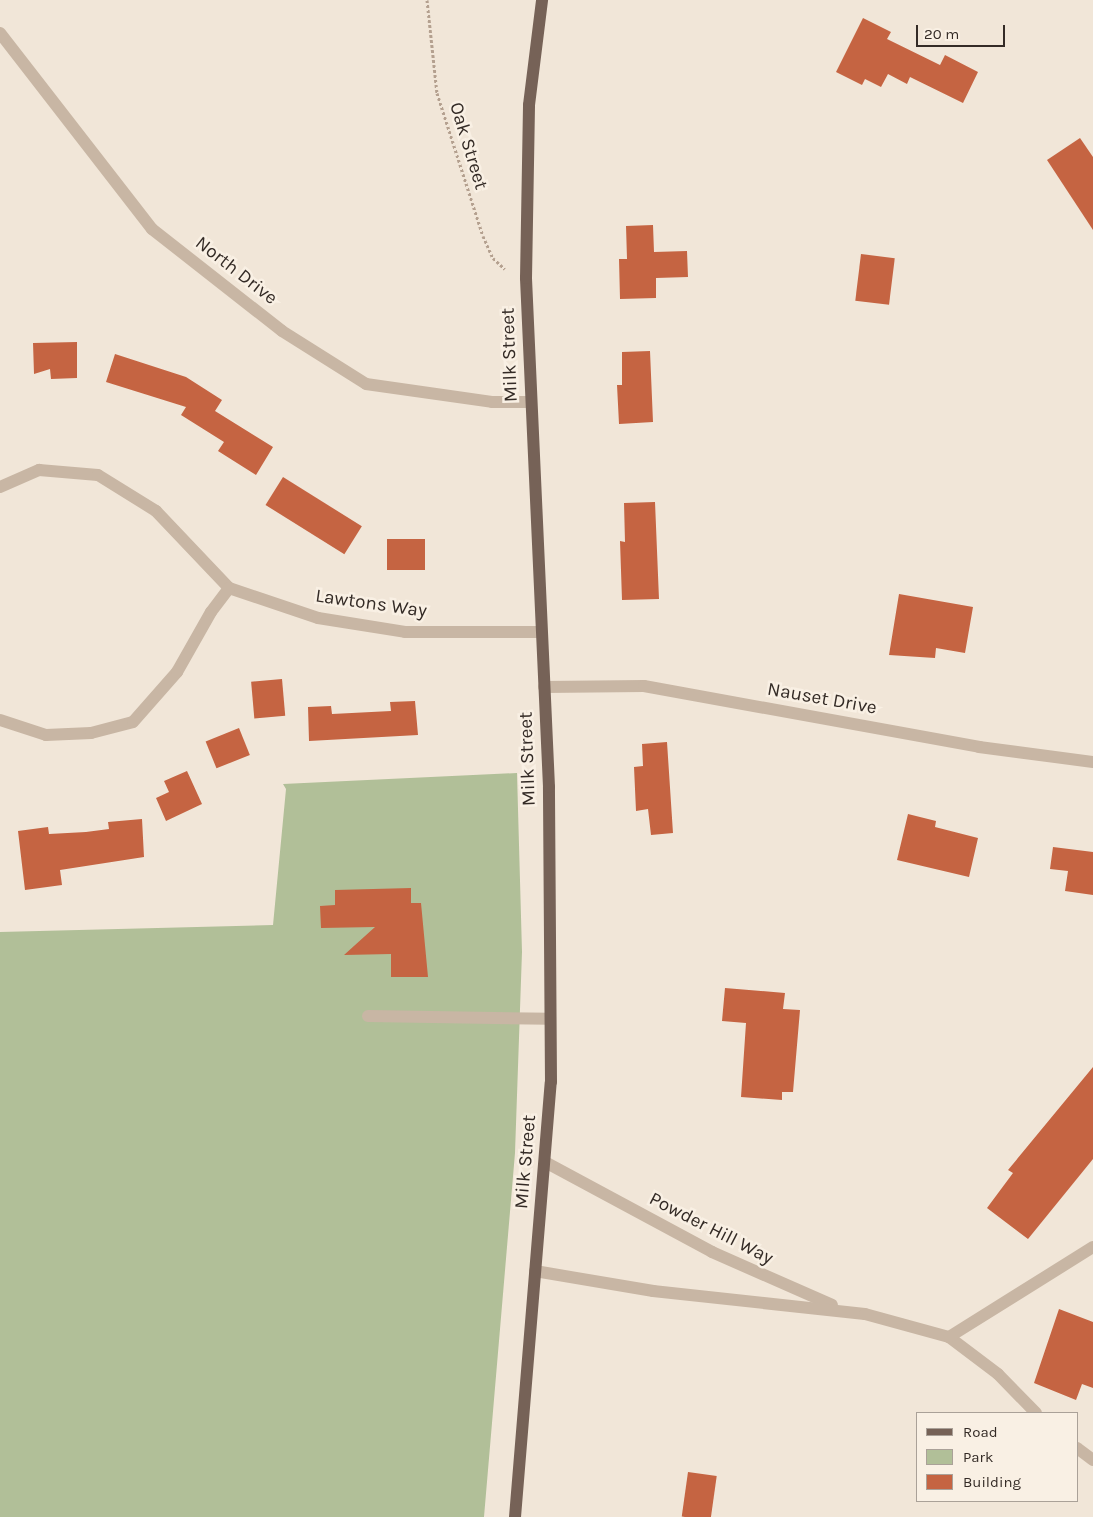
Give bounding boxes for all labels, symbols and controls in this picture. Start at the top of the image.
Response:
scale bar [918,15,1007,47]
text: 20 m [924,25,959,43]
street label: Oak Street [444,100,492,192]
street label: North Drive [190,232,282,310]
street label: Milk Street [497,307,523,403]
street label: Lawtons Way [314,585,428,623]
street label: Nauset Drive [765,678,879,720]
street label: Milk Street [515,711,541,807]
street label: Milk Street [511,1114,541,1210]
street label: Powder Hill Way [645,1188,777,1270]
legend [916,1412,1078,1502]
text: Road [963,1423,998,1441]
text: Park [963,1448,993,1466]
text: Building [963,1473,1021,1491]

